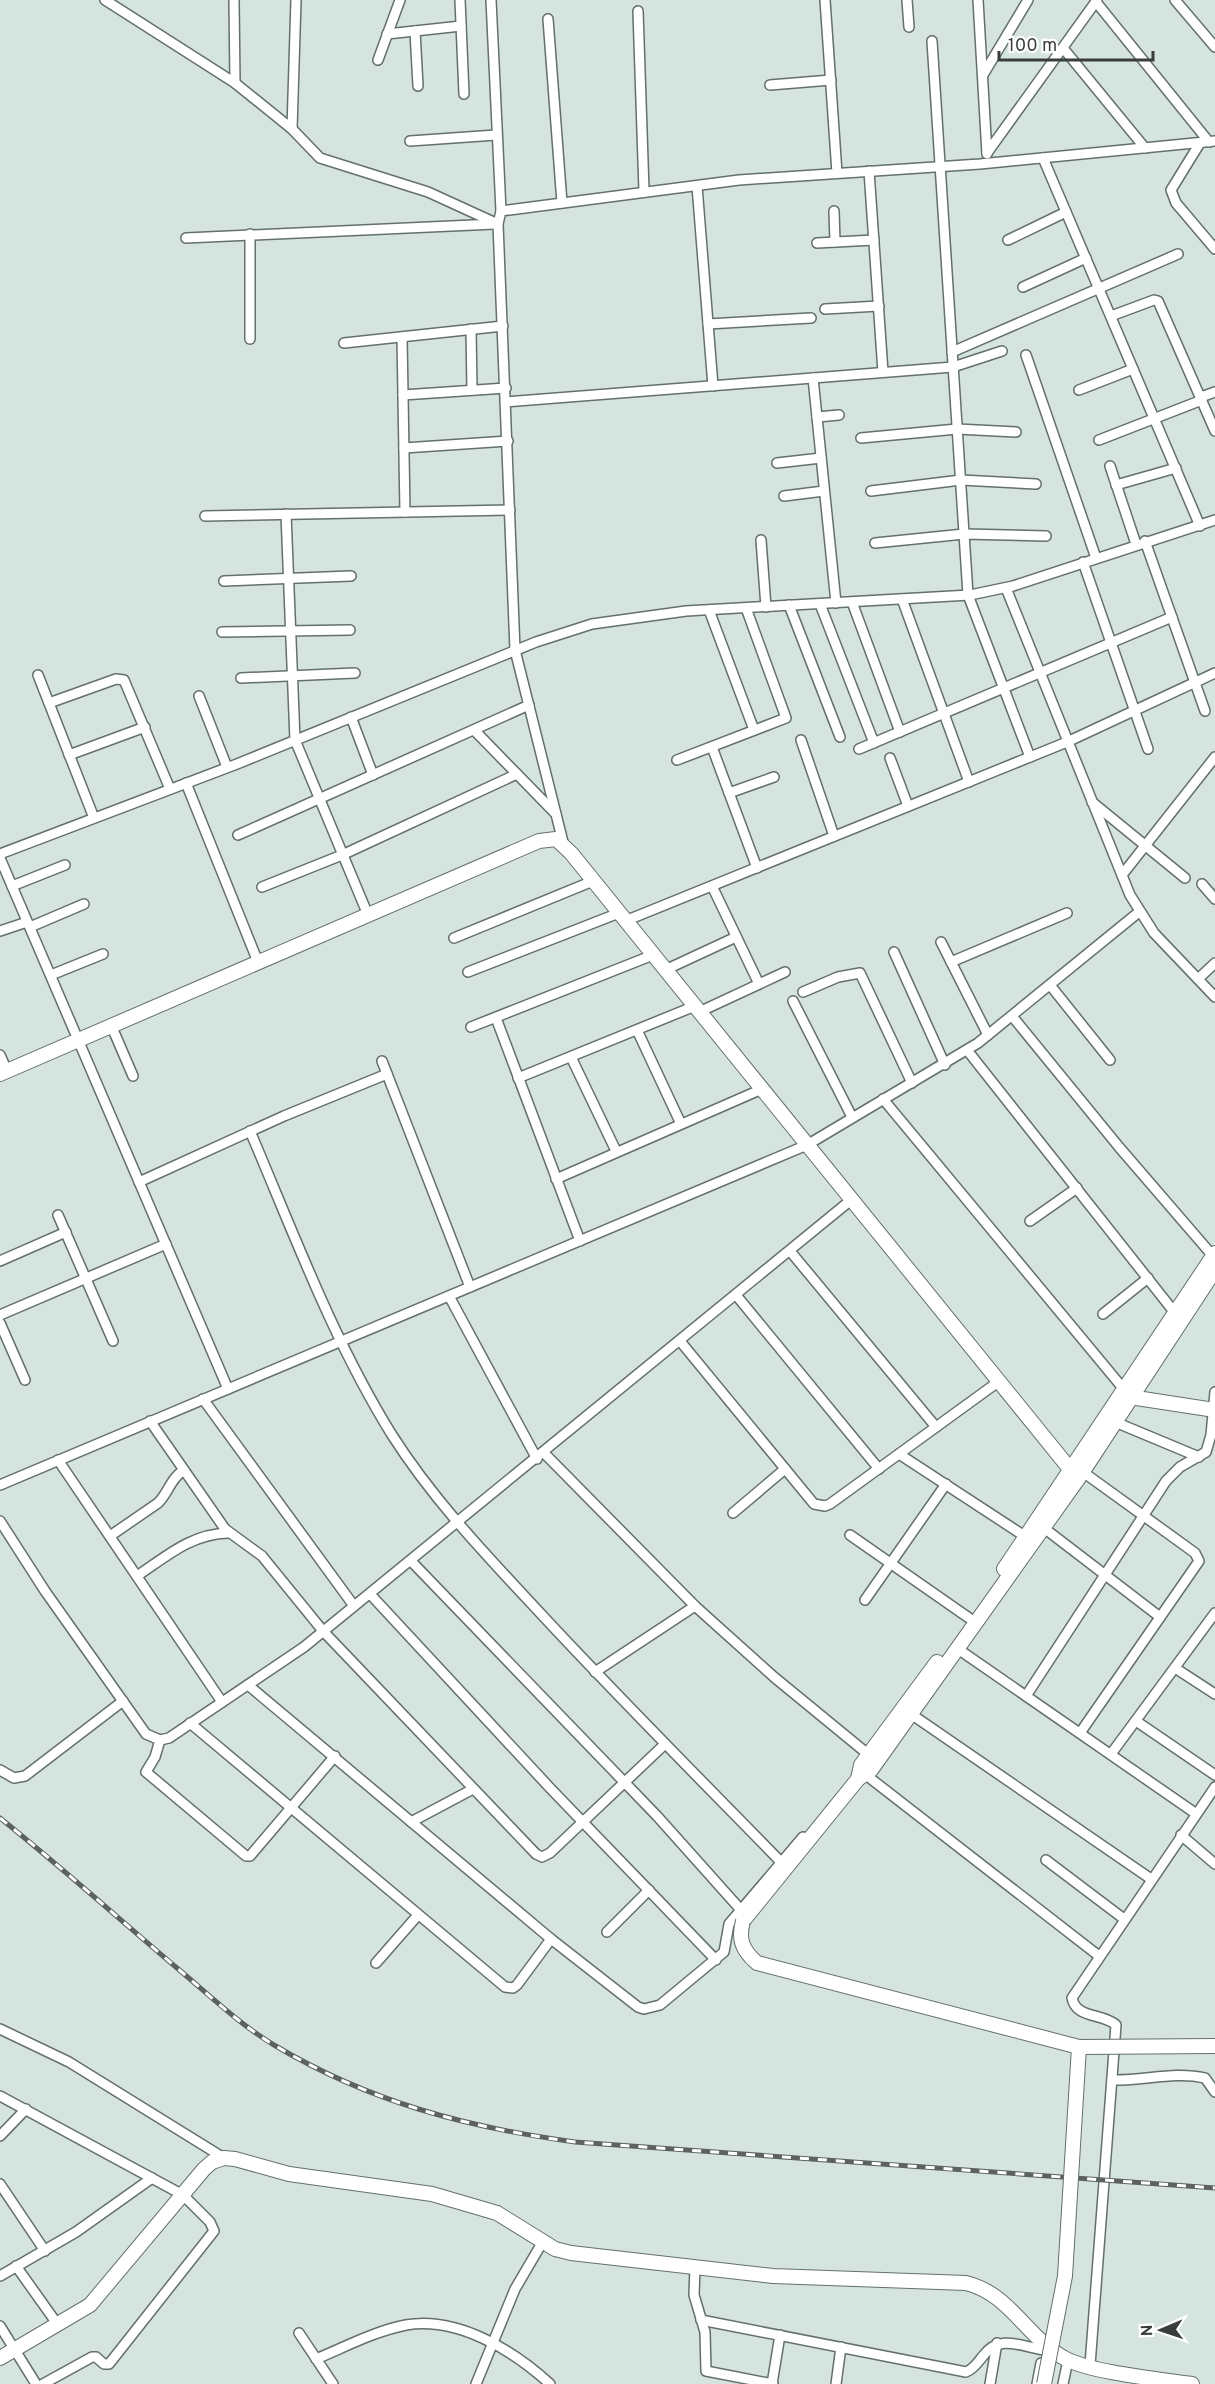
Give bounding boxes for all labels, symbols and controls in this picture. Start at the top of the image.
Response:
scale bar [999,24,1154,62]
text: 100 m [1008,35,1057,58]
north arrow [1131,2300,1191,2360]
text: N [1138,2324,1158,2337]

